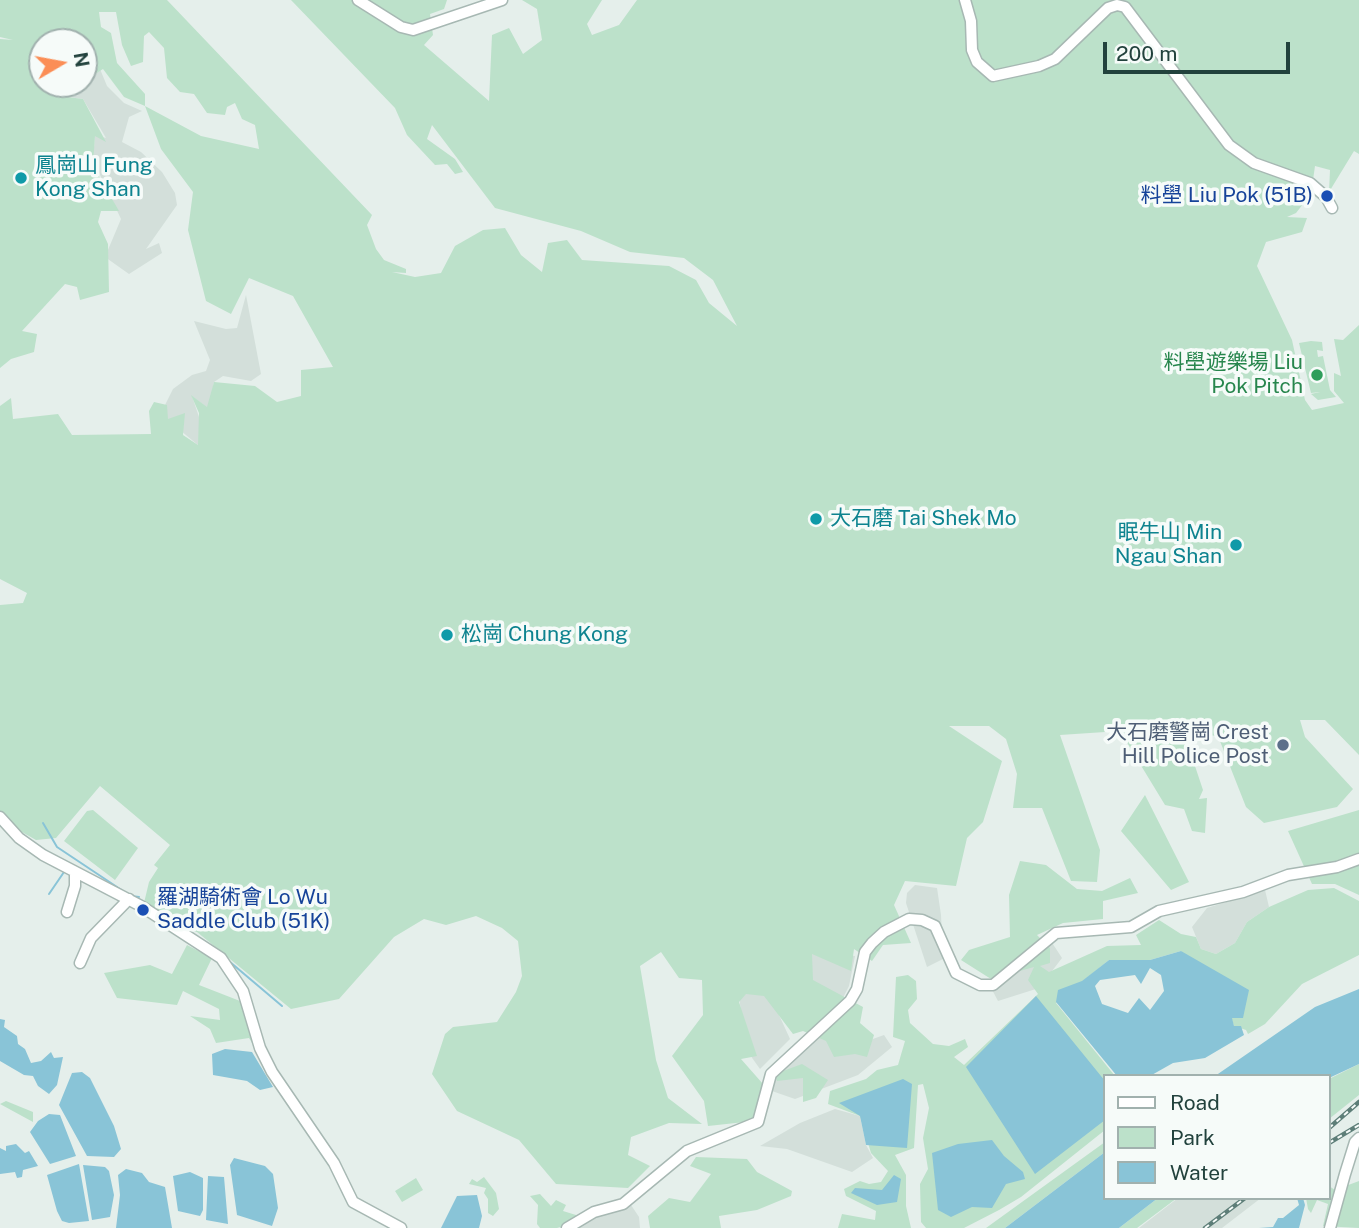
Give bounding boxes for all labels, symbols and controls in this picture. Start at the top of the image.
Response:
north arrow [28,28,98,98]
scale bar [1107,28,1294,72]
text: 200 m [1116,41,1177,66]
text: N [70,50,94,69]
place label: 鳳崗山 Fung Kong Shan [35,153,153,203]
marker: 鳳崗山 Fung Kong Shan [13,170,29,186]
place label: 料壆 Liu Pok (51B) [1141,183,1313,209]
marker: 料壆 Liu Pok (51B) [1319,188,1335,204]
place label: 料壆遊樂場 Liu Pok Pitch [1163,350,1303,400]
marker: 料壆遊樂場 Liu Pok Pitch [1309,367,1325,383]
place label: 大石磨 Tai Shek Mo [830,506,1017,532]
marker: 大石磨 Tai Shek Mo [808,511,824,527]
place label: 眠牛山 Min Ngau Shan [1115,520,1222,570]
marker: 眠牛山 Min Ngau Shan [1228,537,1244,553]
place label: 松崗 Chung Kong [461,622,628,648]
marker: 松崗 Chung Kong [439,627,455,643]
place label: 大石磨警崗 Crest Hill Police Post [1106,720,1269,770]
marker: 大石磨警崗 Crest Hill Police Post [1275,737,1291,753]
place label: 羅湖騎術會 Lo Wu Saddle Club (51K) [157,885,330,935]
marker: 羅湖騎術會 Lo Wu Saddle Club (51K) [135,902,151,918]
legend [1104,1074,1331,1200]
text: Road [1170,1090,1220,1115]
text: Park [1170,1125,1215,1150]
text: Water [1170,1160,1228,1185]

